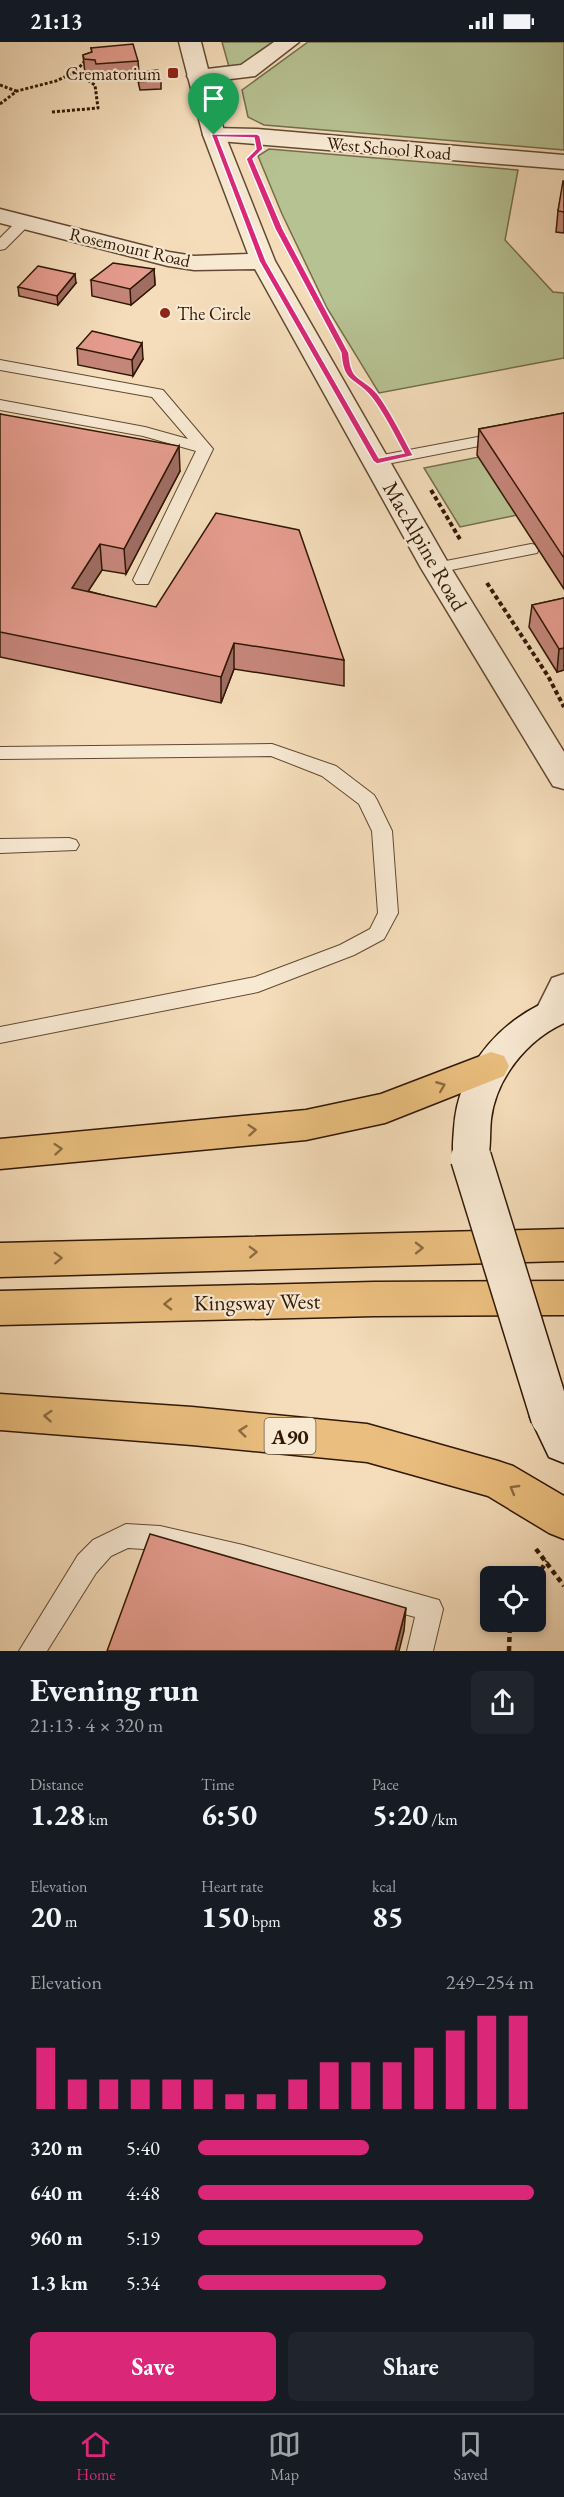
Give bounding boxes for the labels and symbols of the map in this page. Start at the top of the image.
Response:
place label: Crematorium [66,62,161,85]
marker: Crematorium [166,66,180,80]
pin [188,73,239,135]
street label: West School Road [326,131,453,165]
street label: Rosemount Road [67,222,194,272]
place label: The Circle [177,302,251,325]
marker: The Circle [158,306,172,320]
street label: MacAlpine Road [376,476,474,617]
one-way arrow [435,1081,446,1093]
one-way arrow [248,1124,257,1137]
one-way arrow [54,1143,63,1156]
one-way arrow [414,1241,423,1254]
one-way arrow [249,1246,258,1259]
one-way arrow [54,1252,63,1265]
street label: Kingsway West [193,1286,321,1318]
one-way arrow [164,1297,173,1310]
one-way arrow [44,1410,53,1423]
road number: A90 [264,1418,316,1454]
one-way arrow [238,1425,247,1438]
one-way arrow [510,1485,520,1497]

